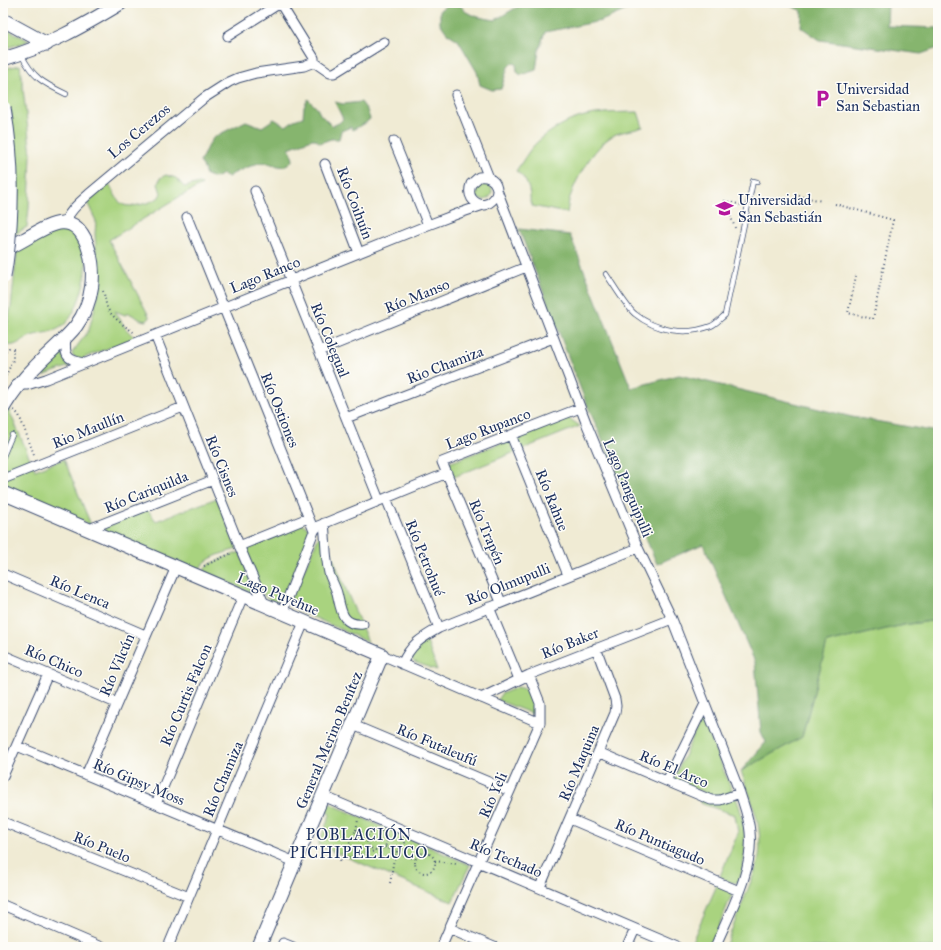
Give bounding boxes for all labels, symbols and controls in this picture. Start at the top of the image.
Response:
place label: Universidad San Sebastian [836,80,920,115]
parking icon: Universidad San Sebastian [813,88,833,108]
street label: Los Cerezos [104,100,174,162]
street label: Río Coihuín [333,164,377,242]
place label: Universidad San Sebastián [738,191,822,226]
school or university icon: Universidad San Sebastián [715,199,735,219]
street label: Lago Ranco [227,253,303,297]
street label: Río Manso [382,275,452,317]
street label: Río Colegual [307,300,354,381]
street label: Rio Chamiza [404,342,486,388]
street label: Río Ostiones [257,370,303,450]
street label: Lago Rupanco [443,404,533,453]
street label: Rio Maullín [50,407,126,453]
street label: Río Cisnes [201,432,243,500]
street label: Lago Panguipulli [599,436,657,540]
street label: Río Cariquilda [101,467,192,518]
street label: Río Rahue [532,467,572,533]
street label: Río Trapén [465,497,509,567]
street label: Río Petrohué [401,517,449,600]
street label: Río Olmupulli [463,559,553,609]
street label: Lago Puyehue [234,569,322,619]
street label: Río Lenca [47,571,113,613]
street label: Río Baker [539,623,602,663]
street label: Río Vilcún [96,631,138,699]
street label: Río Chico [22,641,86,682]
street label: Río Curtis Falcon [156,641,216,749]
street label: General Merino Benítez [292,668,366,812]
street label: Río Futaleufú [394,720,480,770]
street label: Río Maquina [555,722,604,804]
street label: Río Chamiza [199,738,247,820]
street label: Río El Arco [637,746,712,792]
street label: Río Gipsy Moss [91,755,187,809]
street label: Río Yeli [475,769,511,821]
street label: Río Puntiagudo [612,815,708,869]
district label: POBLACIÓN PICHIPELLUCO [290,823,428,862]
street label: Río Puelo [71,827,133,867]
street label: Río Techado [467,835,545,881]

